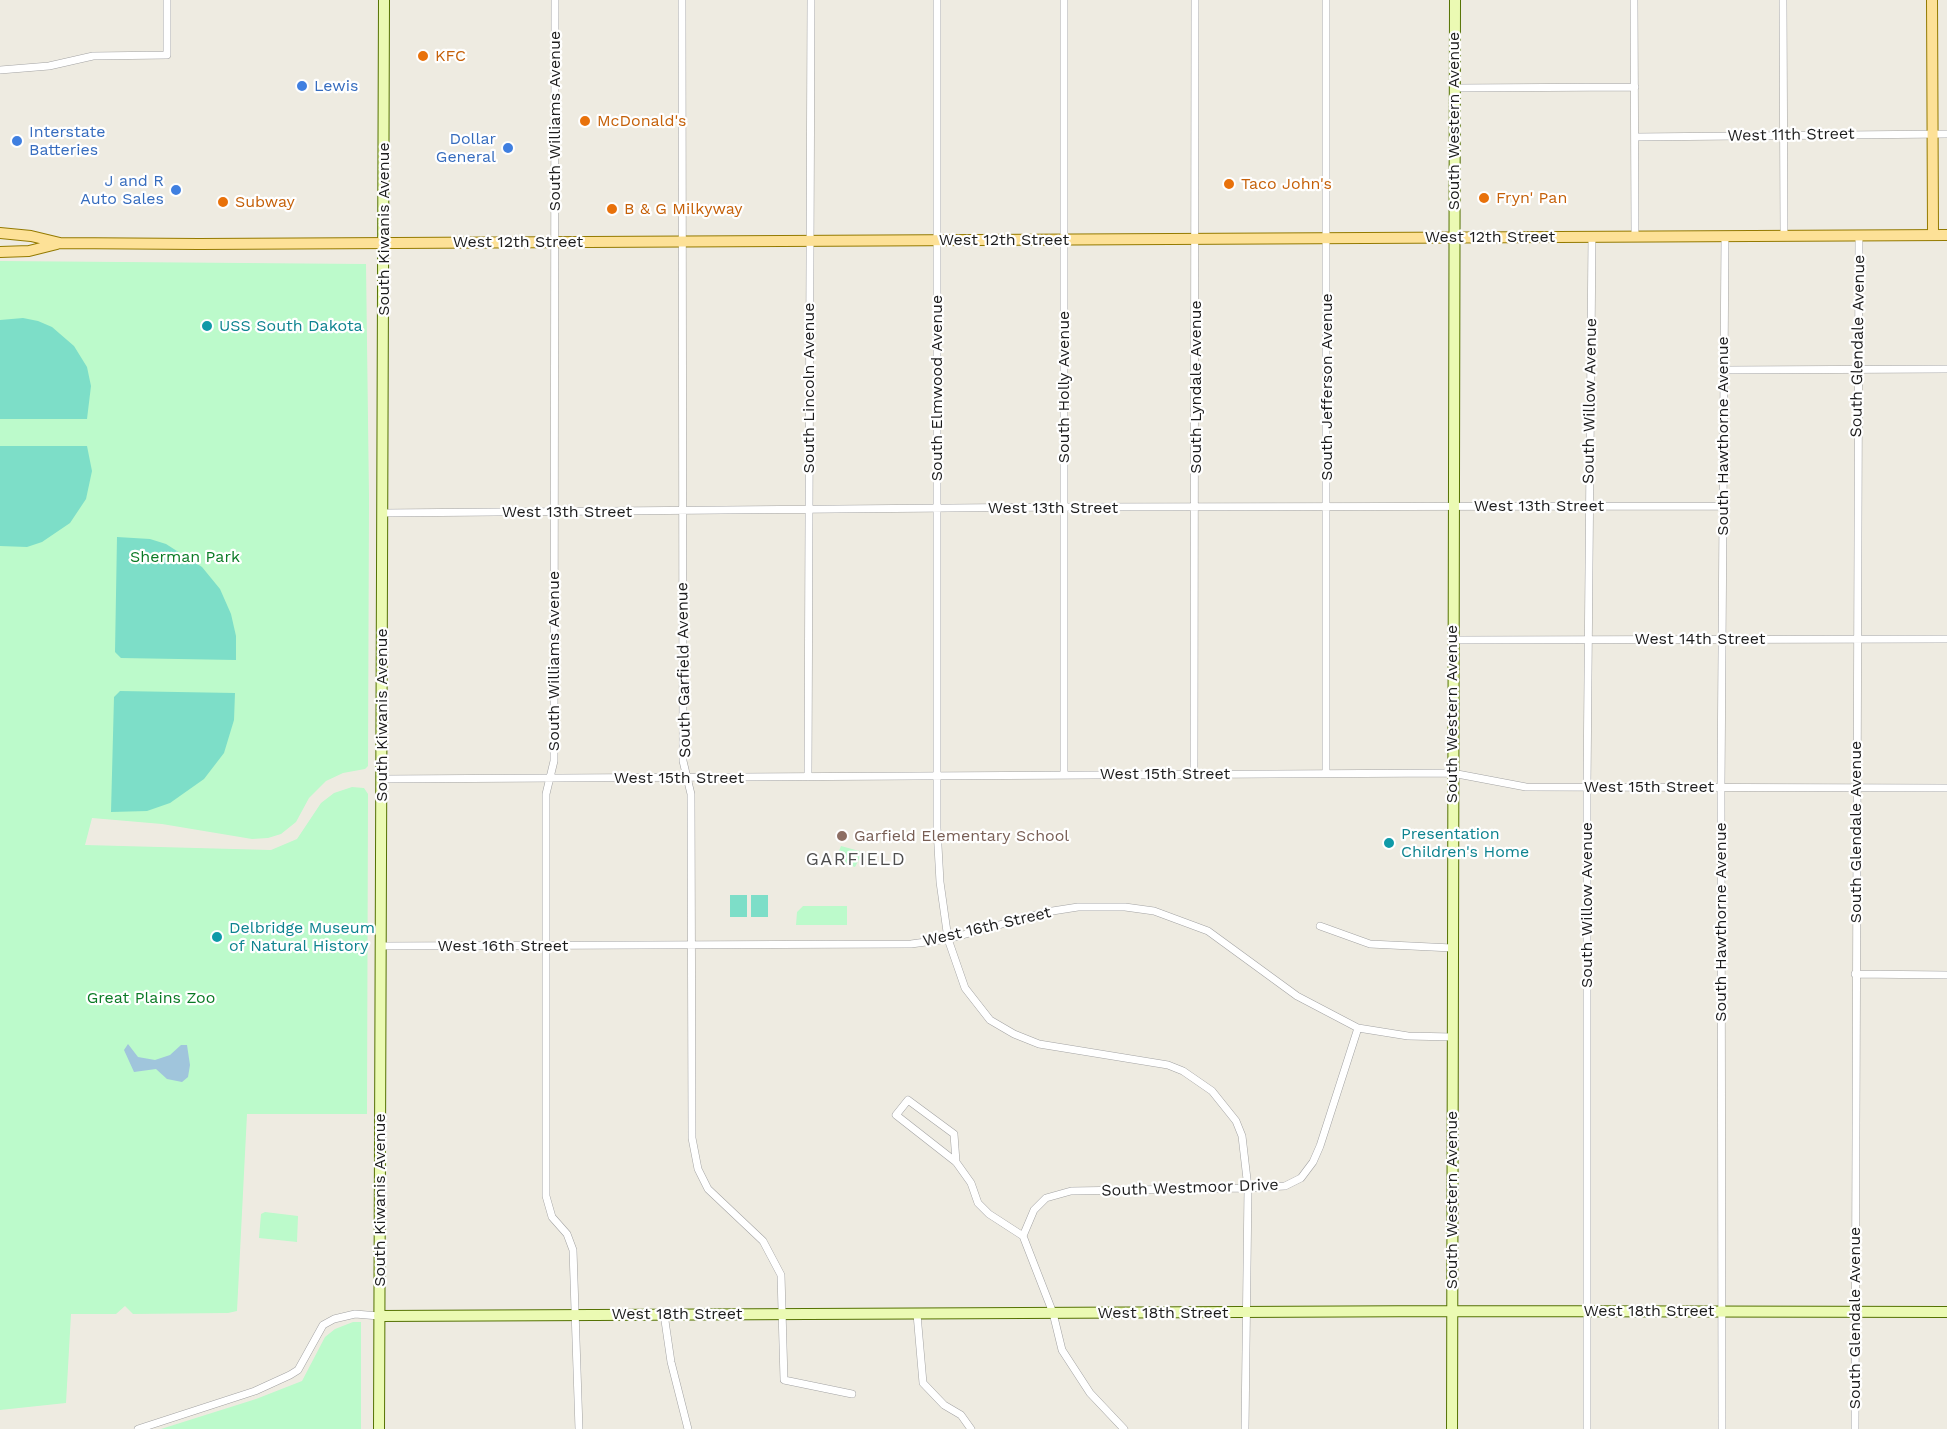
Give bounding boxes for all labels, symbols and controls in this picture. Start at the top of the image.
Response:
street label: South Williams Avenue [545,31,565,211]
street label: South Western Avenue [1444,32,1464,210]
place label: KFC [435,46,466,66]
marker: KFC [416,49,430,63]
place label: Lewis [314,76,358,96]
marker: Lewis [295,79,309,93]
place label: McDonald's [597,111,686,131]
marker: McDonald's [578,114,592,128]
place label: Interstate Batteries [29,122,105,160]
street label: West 11th Street [1727,124,1855,146]
place label: Dollar General [436,129,496,167]
marker: Interstate Batteries [10,134,24,148]
marker: Dollar General [501,141,515,155]
street label: South Kiwanis Avenue [374,142,394,316]
place label: J and R Auto Sales [80,171,164,209]
place label: Taco John's [1241,174,1332,194]
marker: Taco John's [1222,177,1236,191]
marker: J and R Auto Sales [169,183,183,197]
place label: Fryn' Pan [1496,188,1567,208]
marker: Fryn' Pan [1477,191,1491,205]
place label: Subway [235,192,295,212]
marker: Subway [216,195,230,209]
place label: B & G Milkyway [624,199,743,219]
marker: B & G Milkyway [605,202,619,216]
street label: West 12th Street [1425,227,1555,247]
street label: West 12th Street [939,230,1069,250]
street label: West 12th Street [453,232,583,252]
street label: South Glendale Avenue [1847,255,1869,437]
street label: South Jefferson Avenue [1317,293,1337,481]
street label: South Elmwood Avenue [927,295,947,481]
street label: South Lyndale Avenue [1186,300,1206,474]
street label: South Lincoln Avenue [799,303,819,473]
street label: South Holly Avenue [1054,311,1074,463]
place label: USS South Dakota [219,316,363,336]
street label: South Willow Avenue [1579,318,1601,484]
marker: USS South Dakota [200,319,214,333]
street label: South Hawthorne Avenue [1713,336,1733,536]
street label: West 13th Street [1474,496,1604,516]
street label: West 13th Street [988,498,1118,518]
street label: West 13th Street [502,502,632,522]
park label: Sherman Park [130,547,240,567]
street label: South Williams Avenue [544,571,564,751]
street label: South Garfield Avenue [673,582,695,758]
street label: South Western Avenue [1442,625,1462,803]
street label: South Kiwanis Avenue [372,628,392,802]
street label: West 14th Street [1635,629,1765,649]
street label: South Glendale Avenue [1846,741,1866,923]
street label: West 15th Street [1100,764,1230,784]
street label: West 15th Street [614,768,744,788]
street label: West 15th Street [1584,777,1714,797]
street label: South Willow Avenue [1577,822,1597,988]
street label: South Hawthorne Avenue [1711,822,1731,1022]
place label: Presentation Children's Home [1401,824,1529,862]
place label: Garfield Elementary School [854,826,1069,846]
marker: Garfield Elementary School [835,829,849,843]
marker: Presentation Children's Home [1382,836,1396,850]
district label: GARFIELD [806,849,906,871]
street label: West 16th Street [921,903,1053,951]
place label: Delbridge Museum of Natural History [229,918,375,956]
marker: Delbridge Museum of Natural History [210,930,224,944]
street label: West 16th Street [438,936,568,956]
park label: Great Plains Zoo [87,988,215,1008]
street label: South Western Avenue [1442,1111,1462,1289]
street label: South Kiwanis Avenue [370,1113,390,1287]
street label: South Westmoor Drive [1101,1175,1279,1201]
street label: South Glendale Avenue [1845,1227,1865,1409]
street label: West 18th Street [1584,1301,1714,1321]
street label: West 18th Street [1098,1303,1228,1323]
street label: West 18th Street [612,1304,742,1324]

